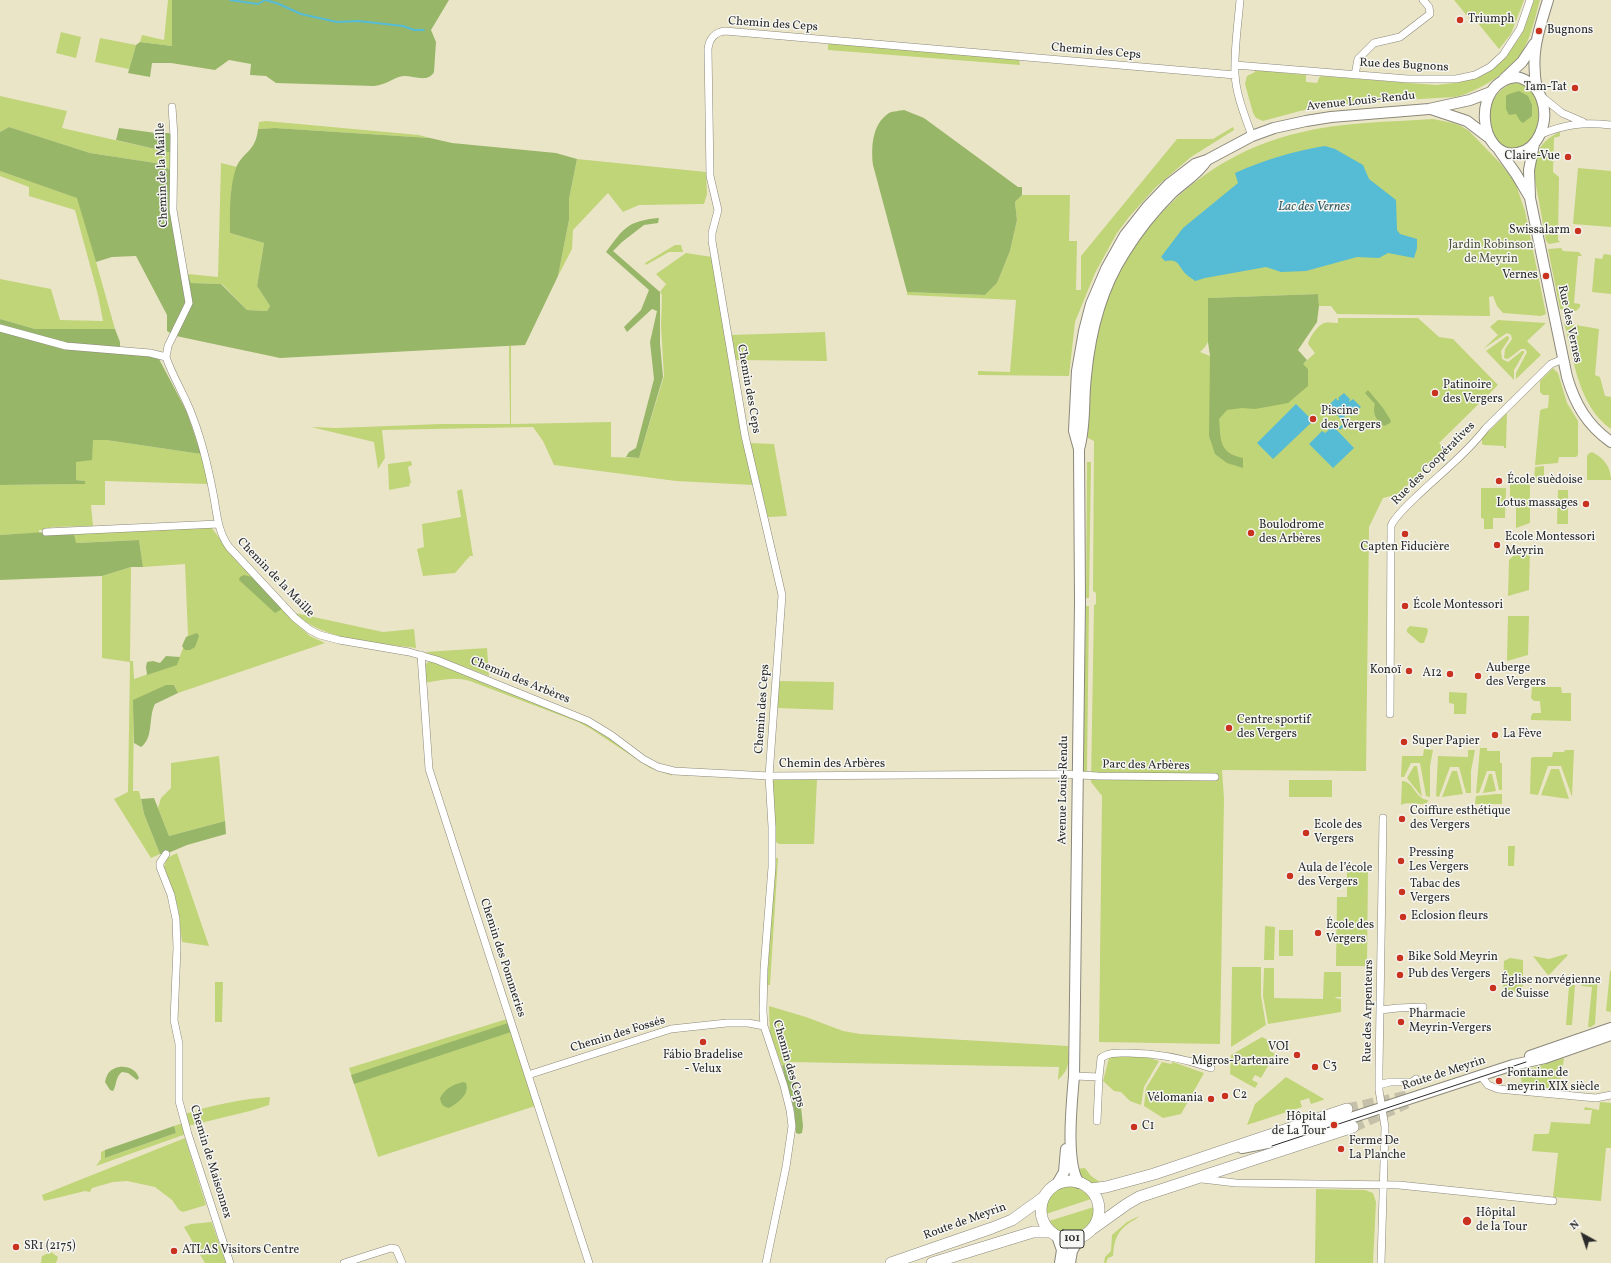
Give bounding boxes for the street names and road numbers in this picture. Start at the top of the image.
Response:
street label: Chemin des Ceps [728,15,818,35]
street label: Chemin des Ceps [1051,41,1141,63]
street label: Rue des Bugnons [1359,56,1449,76]
street label: Avenue Louis-Rendu [1306,89,1416,115]
street label: Chemin de la Maille [154,122,172,228]
street label: Rue des Vernes [1554,284,1584,364]
street label: Chemin des Ceps [733,343,763,435]
street label: Rue des Coopératives [1389,419,1479,509]
street label: Chemin de la Maille [233,535,317,621]
street label: Chemin des Arbères [468,654,572,708]
street label: Chemin des Ceps [753,664,773,754]
street label: Avenue Louis-Rendu [1056,735,1072,845]
street label: Chemin des Arbères [779,758,885,772]
street label: Parc des Arbères [1102,758,1190,774]
street label: Chemin des Pommeries [476,897,528,1019]
street label: Rue des Arpenteurs [1361,959,1377,1063]
street label: Chemin des Fossés [569,1014,667,1056]
street label: Chemin des Ceps [769,1019,807,1109]
street label: Route de Meyrin [1400,1054,1488,1094]
street label: Chemin de Maisonnex [186,1104,234,1220]
street label: Route de Meyrin [922,1200,1008,1244]
road number: 101 [1060,1230,1084,1248]

